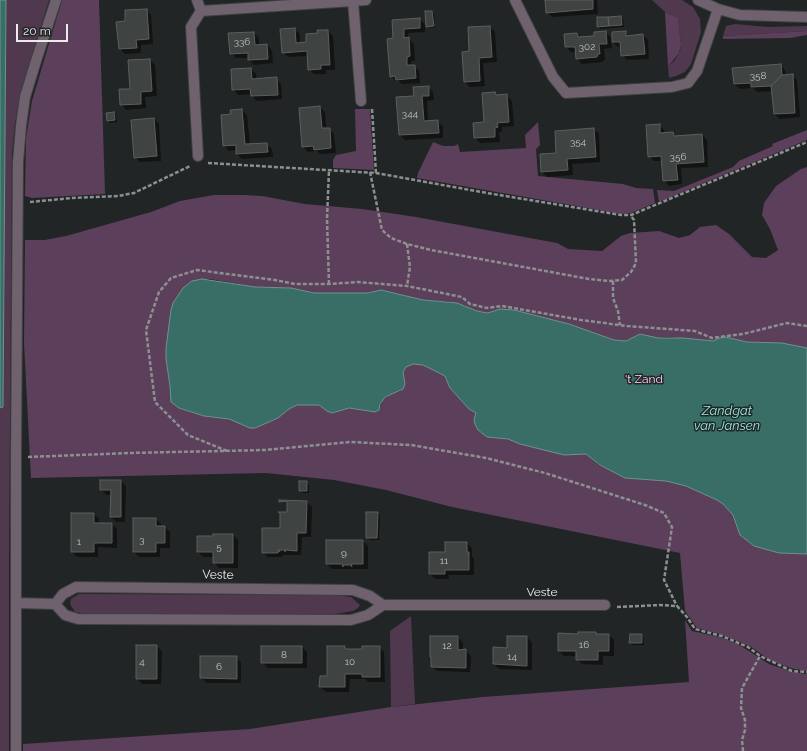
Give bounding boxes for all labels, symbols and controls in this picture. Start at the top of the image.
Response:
scale bar [18,16,70,42]
text: 20 m [23,24,51,38]
house number: 336 [234,36,250,48]
house number: 302 [579,41,595,53]
house number: 358 [750,70,766,82]
house number: 344 [402,108,418,120]
house number: 354 [570,136,586,148]
house number: 356 [670,151,686,163]
park label: 't Zand [625,372,663,386]
water label: Zandgat van Jansen [694,403,760,434]
house number: 3 [139,534,145,546]
house number: 1 [77,536,81,548]
house number: 5 [216,541,222,553]
house number: 9 [341,547,347,559]
house number: 11 [440,555,448,567]
street label: Veste [202,568,234,582]
street label: Veste [526,585,558,599]
house number: 16 [579,639,589,651]
house number: 12 [442,640,452,652]
house number: 8 [281,649,287,661]
house number: 14 [507,651,517,663]
house number: 4 [139,656,145,668]
house number: 10 [345,656,355,668]
house number: 6 [216,661,222,673]

